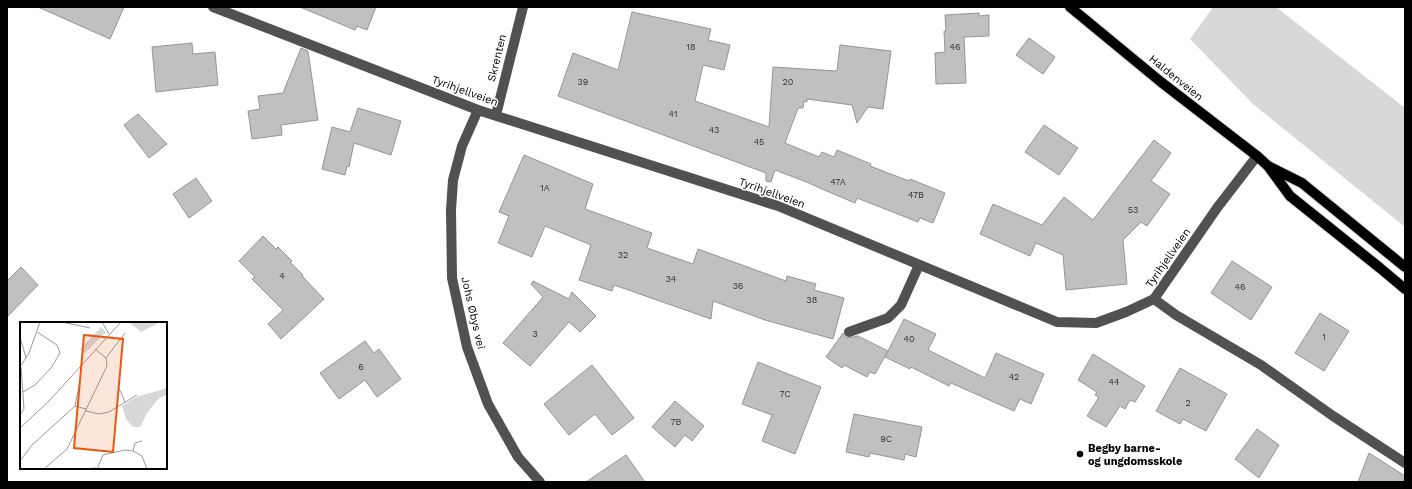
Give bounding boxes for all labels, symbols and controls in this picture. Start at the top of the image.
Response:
street label: Skrenten [485,33,509,83]
house number: 18 [686,42,696,52]
house number: 46 [950,42,960,52]
street label: Haldenveien [1146,52,1206,104]
street label: Tyrihjellveien [430,73,500,109]
house number: 39 [578,77,588,87]
house number: 20 [783,77,794,87]
house number: 41 [669,109,677,119]
house number: 43 [709,125,719,135]
house number: 45 [754,137,764,147]
street label: Tyrihjellveien [737,175,807,211]
house number: 47A [830,177,846,187]
house number: 1A [540,183,550,193]
house number: 47B [908,190,924,200]
house number: 53 [1128,205,1138,215]
street label: Tyrihjellveien [1143,226,1193,290]
house number: 32 [618,250,628,260]
house number: 4 [279,271,285,281]
house number: 34 [666,274,677,284]
street label: Johs Øbys vei [458,276,488,350]
house number: 36 [733,281,743,291]
house number: 46 [1235,282,1245,292]
house number: 38 [807,295,817,305]
inset map [20,322,167,469]
house number: 3 [532,329,538,339]
house number: 1 [1322,332,1326,342]
house number: 40 [903,334,915,344]
house number: 6 [358,362,364,372]
house number: 42 [1009,372,1019,382]
house number: 44 [1109,377,1120,387]
house number: 7C [779,389,791,399]
house number: 2 [1185,398,1191,408]
house number: 7B [671,417,682,427]
house number: 9C [880,434,892,444]
place label: Begby barne- og ungdomsskole [1088,442,1182,468]
marker: Begby barne- og ungdomsskole [1075,449,1085,459]

